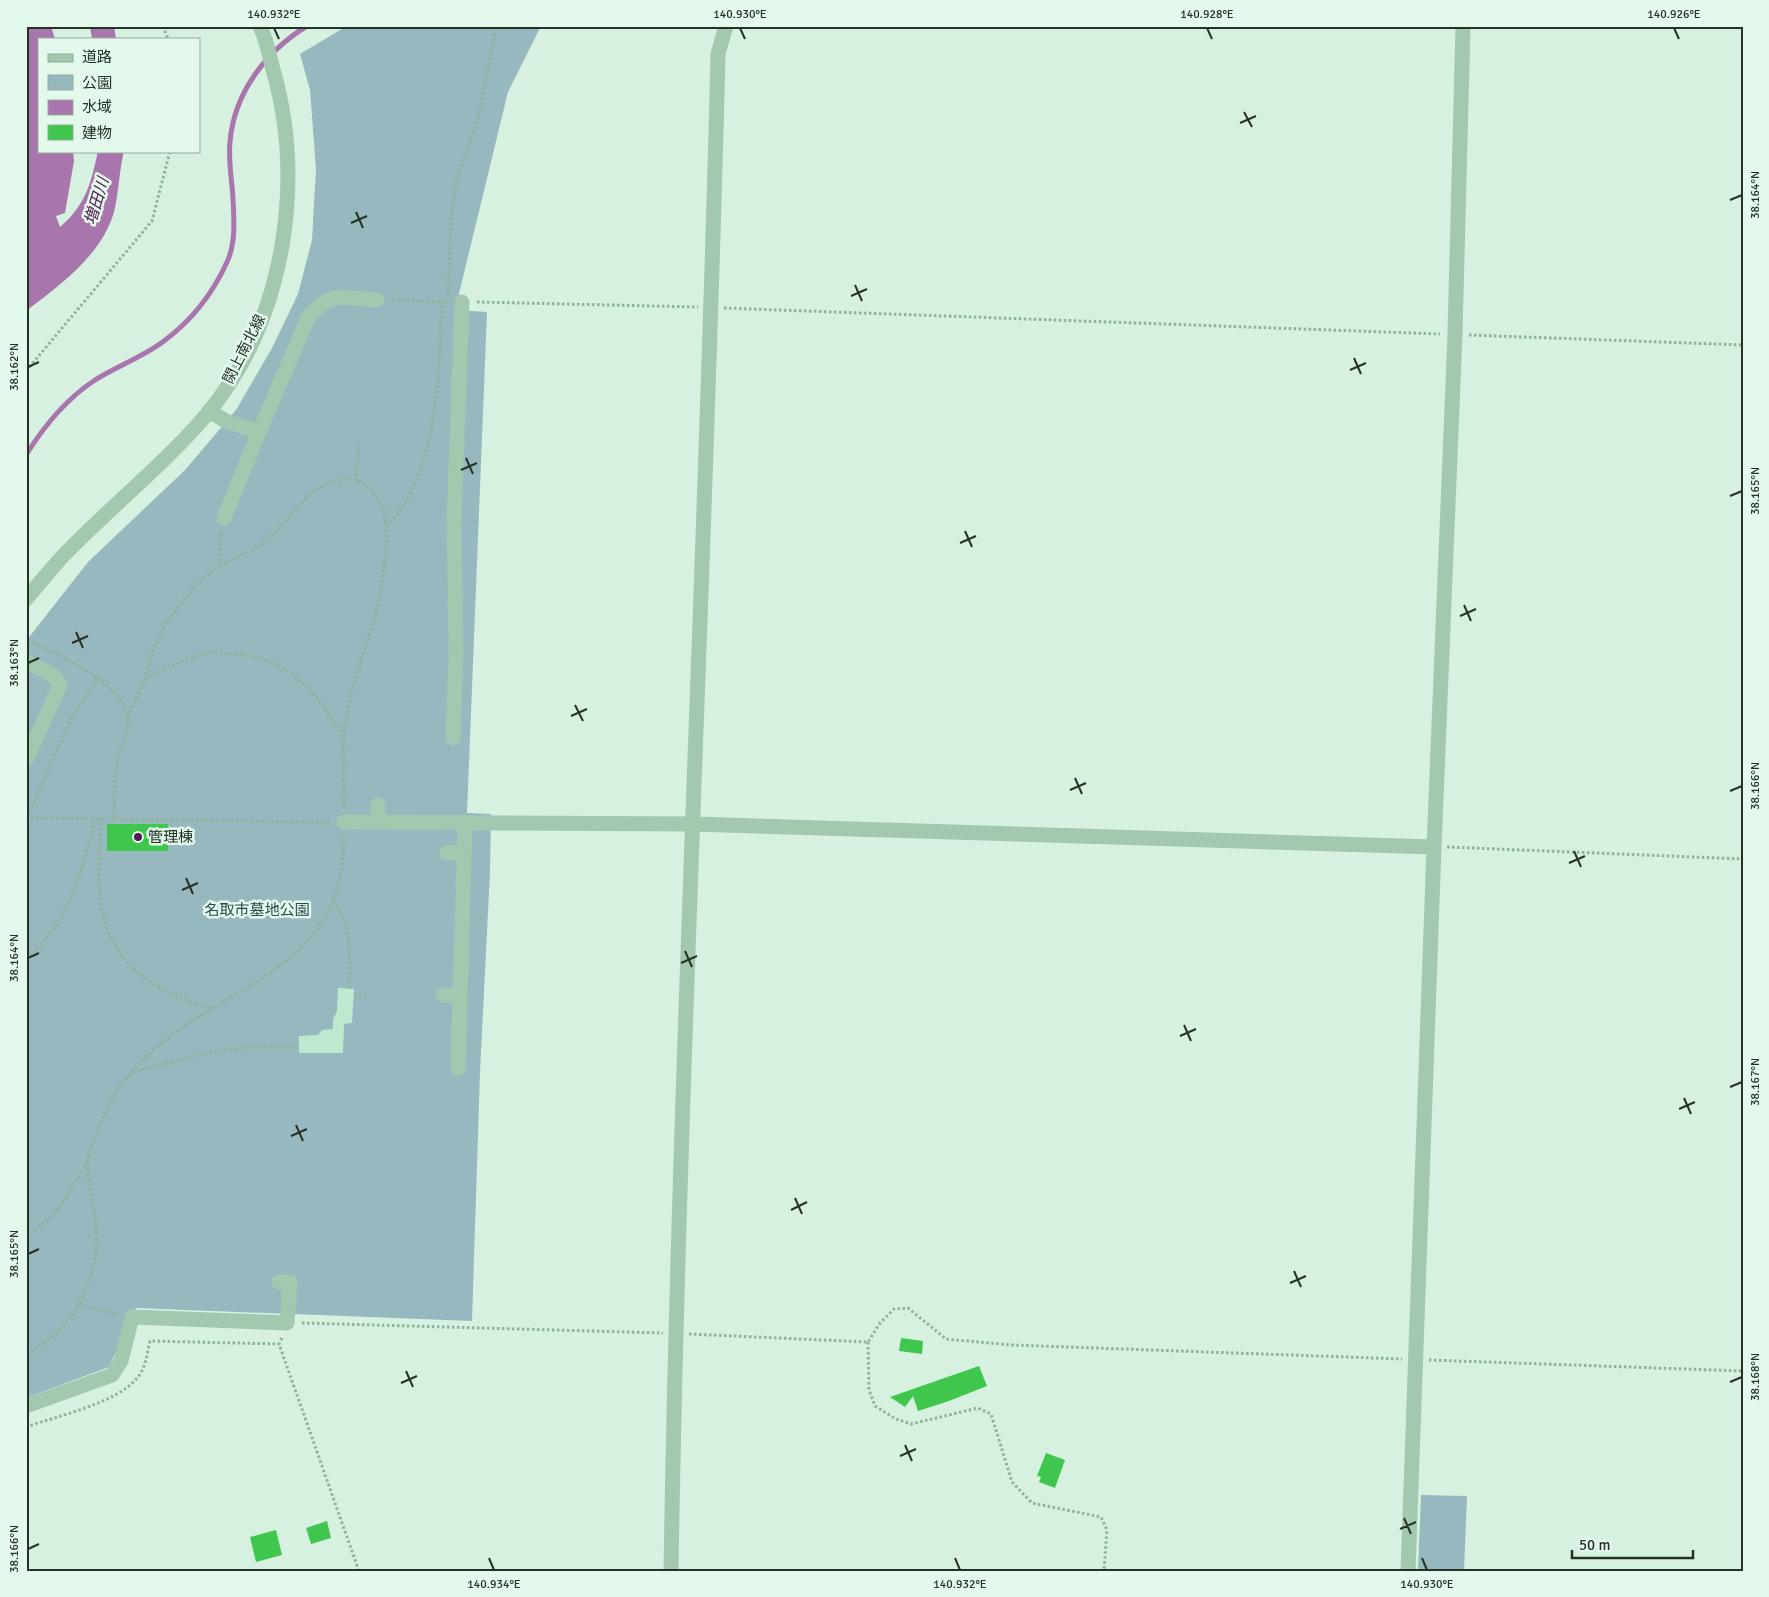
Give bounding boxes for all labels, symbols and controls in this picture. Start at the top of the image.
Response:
text: 140.932°E [247,7,301,22]
text: 140.930°E [713,7,767,22]
text: 140.928°E [1180,7,1234,22]
text: 140.926°E [1647,7,1701,22]
legend [38,38,200,152]
text: 道路 [82,48,112,66]
text: 公園 [82,74,112,92]
text: 水域 [82,98,112,116]
text: 建物 [82,124,112,142]
text: 38.164°N [1748,171,1763,219]
water label: 増田川 [80,174,114,227]
street label: 閖上南北線 [219,311,269,387]
text: 38.162°N [7,343,22,391]
text: 38.165°N [1748,467,1763,515]
text: 38.163°N [7,639,22,687]
text: 38.166°N [1748,762,1763,810]
place label: 管理棟 [148,828,193,846]
marker: 管理棟 [132,831,144,843]
park label: 名取市墓地公園 [204,901,310,919]
text: 38.164°N [7,934,22,982]
text: 38.167°N [1748,1058,1763,1106]
text: 38.165°N [7,1230,22,1278]
text: 38.168°N [1748,1353,1763,1401]
text: 38.166°N [7,1525,22,1573]
scale bar [1572,1527,1693,1559]
text: 50 m [1579,1536,1610,1554]
text: 140.934°E [467,1577,521,1592]
text: 140.932°E [933,1577,987,1592]
text: 140.930°E [1400,1577,1454,1592]

